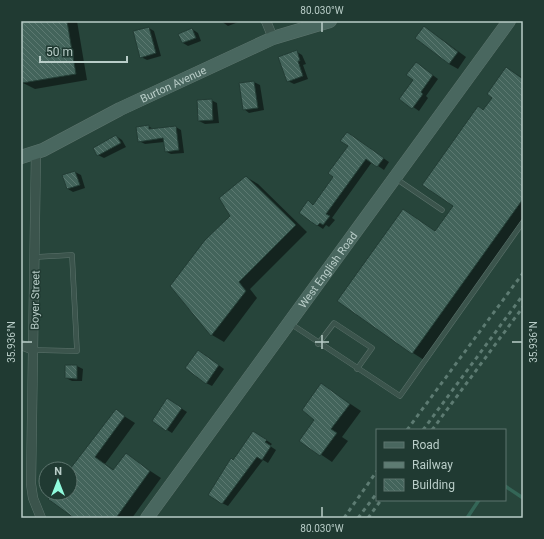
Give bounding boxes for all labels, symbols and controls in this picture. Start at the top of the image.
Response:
text: 80.030°W [300,5,344,16]
scale bar [40,38,127,64]
text: 50 m [46,45,73,59]
street label: Burton Avenue [138,64,209,106]
street label: West English Road [296,229,360,311]
street label: Boyer Street [28,270,43,330]
text: 35.936°N [6,321,17,363]
text: 35.936°N [528,321,539,363]
legend [376,429,506,501]
text: Road [412,438,440,452]
text: Railway [412,458,453,472]
north arrow [38,461,78,501]
text: N [54,465,62,478]
text: Building [412,478,455,492]
text: 80.030°W [300,523,344,534]

